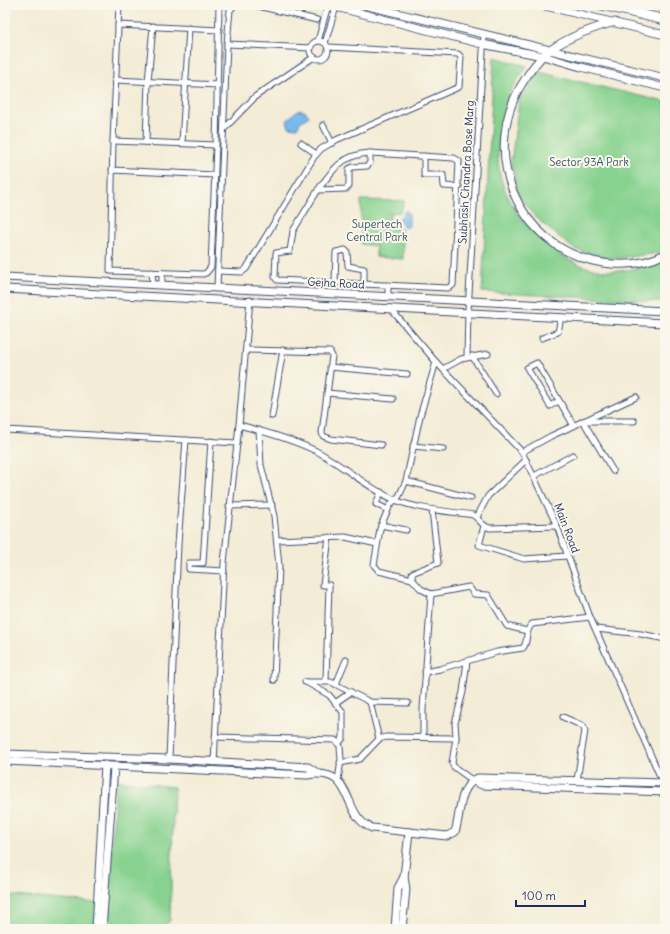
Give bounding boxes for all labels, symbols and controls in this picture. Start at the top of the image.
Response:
street label: Subhash Chandra Bose Marg [455,100,477,244]
park label: Sector 93A Park [549,155,629,169]
park label: Supertech Central Park [346,217,408,244]
street label: Gejha Road [307,275,366,292]
street label: Main Road [551,501,583,555]
scale bar [516,882,585,908]
text: 100 m [522,888,556,903]

